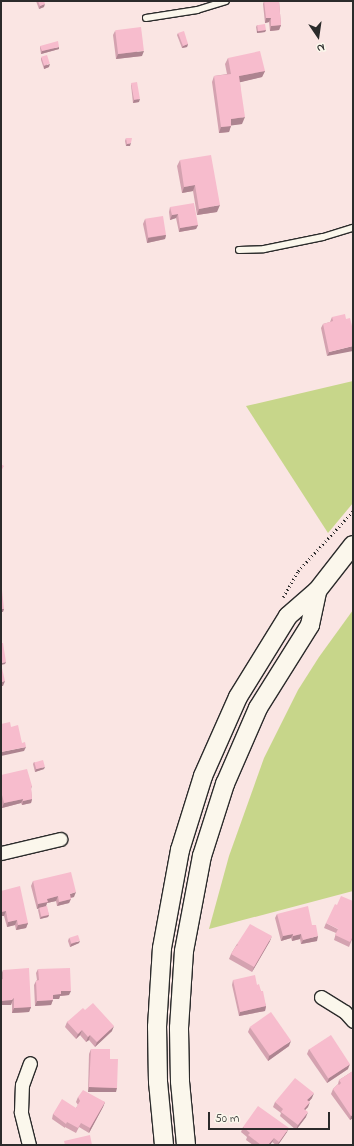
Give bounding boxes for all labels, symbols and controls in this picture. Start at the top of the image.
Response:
north arrow [298,16,338,56]
text: N [315,39,326,56]
scale bar [210,1104,332,1130]
text: 50 m [215,1110,239,1128]

